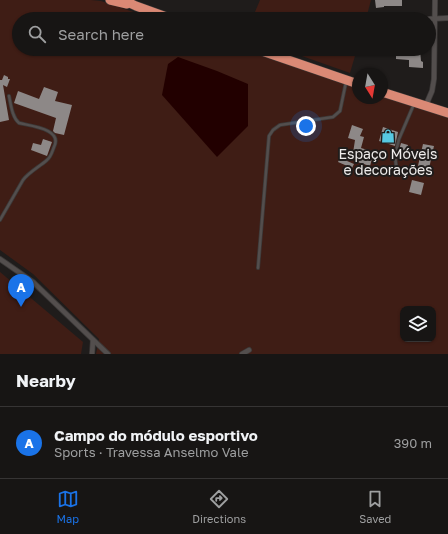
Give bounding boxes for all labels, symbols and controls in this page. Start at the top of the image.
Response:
search box [12,12,436,56]
icon: search [26,23,48,45]
text: Search here [58,25,144,43]
north arrow [352,68,388,104]
your location [296,116,316,136]
shop icon: Espaço Móveis e decorações [380,128,396,144]
place label: Espaço Móveis e decorações [338,145,438,178]
pin: A [8,274,34,307]
map controls [400,306,436,342]
button: layers [400,306,436,342]
text: Nearby [16,370,76,391]
text: Campo do módulo esportivo [54,426,258,444]
text: A [24,435,34,451]
text: 390 m [394,435,432,451]
text: Sports · Travessa Anselmo Vale [54,444,248,460]
tab: Map [57,488,79,525]
tab: Directions [192,488,246,525]
tab: Saved [359,488,391,525]

